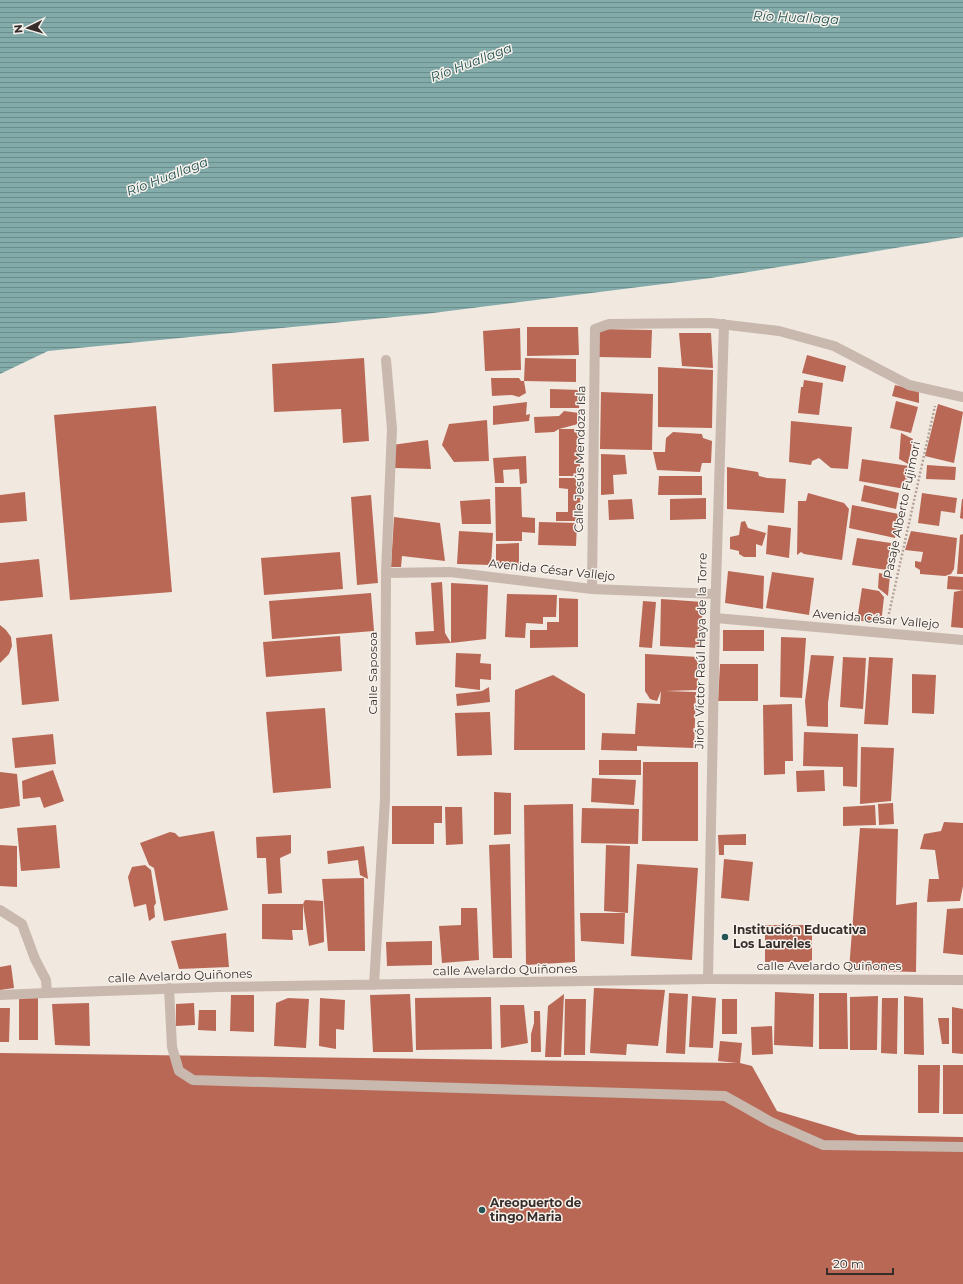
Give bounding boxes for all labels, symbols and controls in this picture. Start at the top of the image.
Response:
water label: Río Huallaga [753,7,840,27]
north arrow [8,8,48,48]
text: N [11,24,25,34]
water label: Río Huallaga [428,39,514,85]
water label: Río Huallaga [124,153,210,199]
street label: Calle Jesús Mendoza Isla [571,385,588,533]
street label: Pasaje Alberto Fujimori [880,440,923,580]
street label: Jirón Víctor Raúl Haya de la Torre [691,553,710,750]
street label: Avenida César Vallejo [488,555,616,584]
street label: Avenida César Vallejo [812,605,940,632]
street label: Calle Saposoa [365,632,380,714]
place label: Institución Educativa Los Laureles [733,922,866,951]
marker: Institución Educativa Los Laureles [720,932,730,942]
street label: calle Avelardo Quiñones [757,958,901,973]
street label: calle Avelardo Quiñones [433,961,578,978]
street label: calle Avelardo Quiñones [107,965,253,986]
place label: Areopuerto de tingo Maria [489,1195,582,1224]
marker: Areopuerto de tingo Maria [477,1205,487,1215]
scale bar [827,1250,893,1276]
text: 20 m [833,1256,864,1271]

